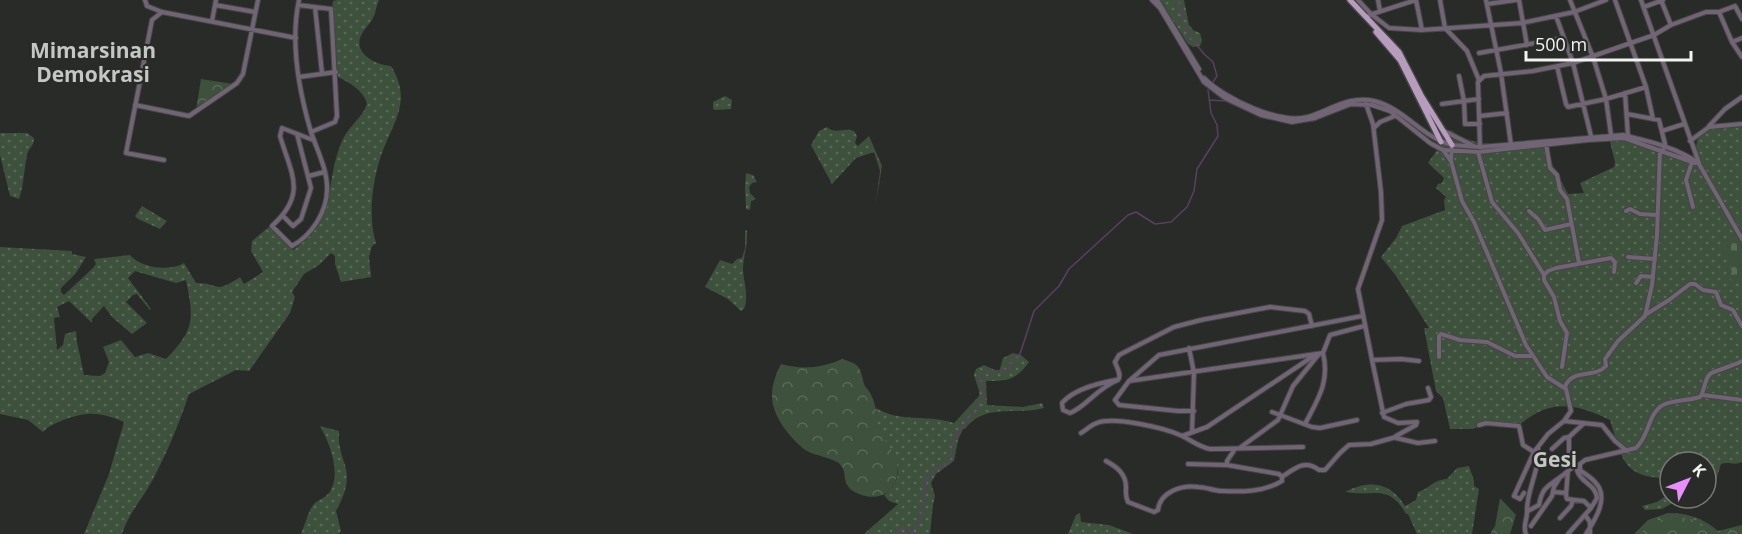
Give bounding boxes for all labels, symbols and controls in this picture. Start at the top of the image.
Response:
scale bar [1526,24,1691,62]
text: 500 m [1535,32,1587,56]
district label: Mimarsinan Demokrasi [30,36,156,88]
district label: Gesi [1533,445,1577,473]
north arrow [1658,450,1718,510]
text: K [1687,459,1711,482]

